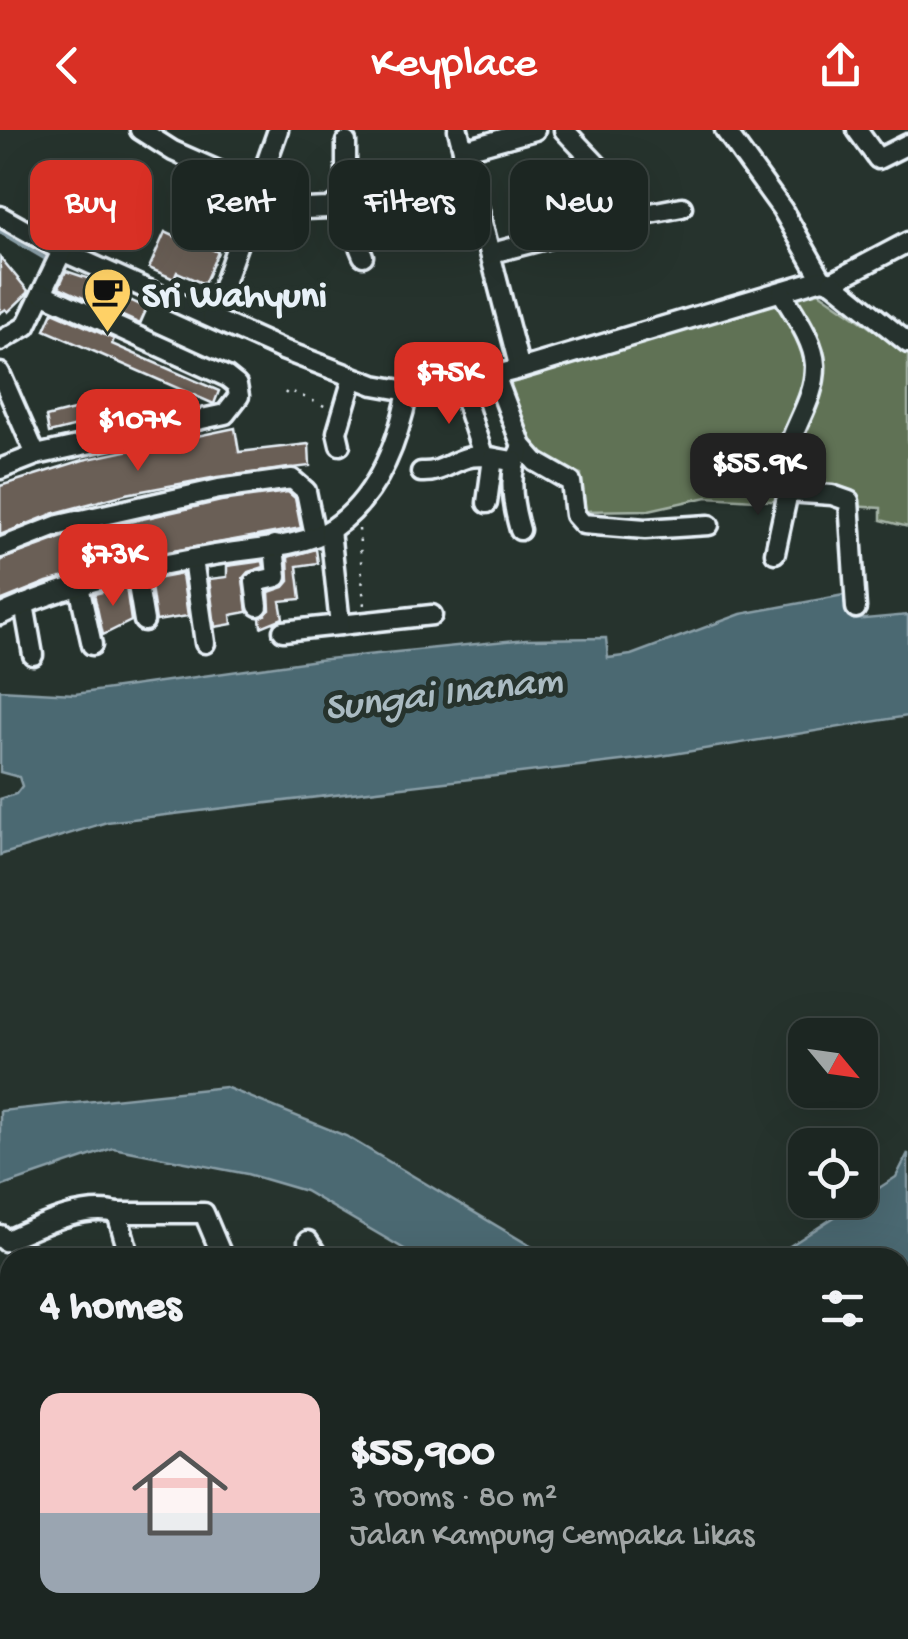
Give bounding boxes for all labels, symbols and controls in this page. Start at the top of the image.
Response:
icon: back [40,38,95,93]
icon: share [813,38,868,93]
text: Keyplace [371,39,537,92]
chip: Buy [30,160,152,250]
chip: Rent [172,160,309,250]
chip: Filters [329,160,490,250]
chip: New [510,160,648,250]
cafe icon: Sri Wahyuni [81,266,133,334]
place label: Sri Wahyuni [142,276,327,320]
pin: $75K [390,342,508,427]
text: $75K [416,355,482,393]
pin: $107K [68,389,208,474]
text: $107K [98,402,178,440]
pin: $55.9K [677,433,839,518]
text: $55.9K [712,446,804,484]
pin: $73K [54,524,172,609]
text: $73K [80,537,146,575]
water label: Sungai Inanam [322,658,566,734]
north arrow [788,1018,878,1108]
map controls [788,1018,878,1218]
button: locate [788,1128,878,1218]
icon: filters [815,1281,870,1336]
text: 4 homes [40,1284,181,1333]
text: $55,900 [350,1431,495,1480]
icon: home [120,1433,240,1553]
text: 3 rooms · 80 m² [350,1480,557,1518]
text: Jalan Kampung Cempaka Likas [350,1518,754,1556]

